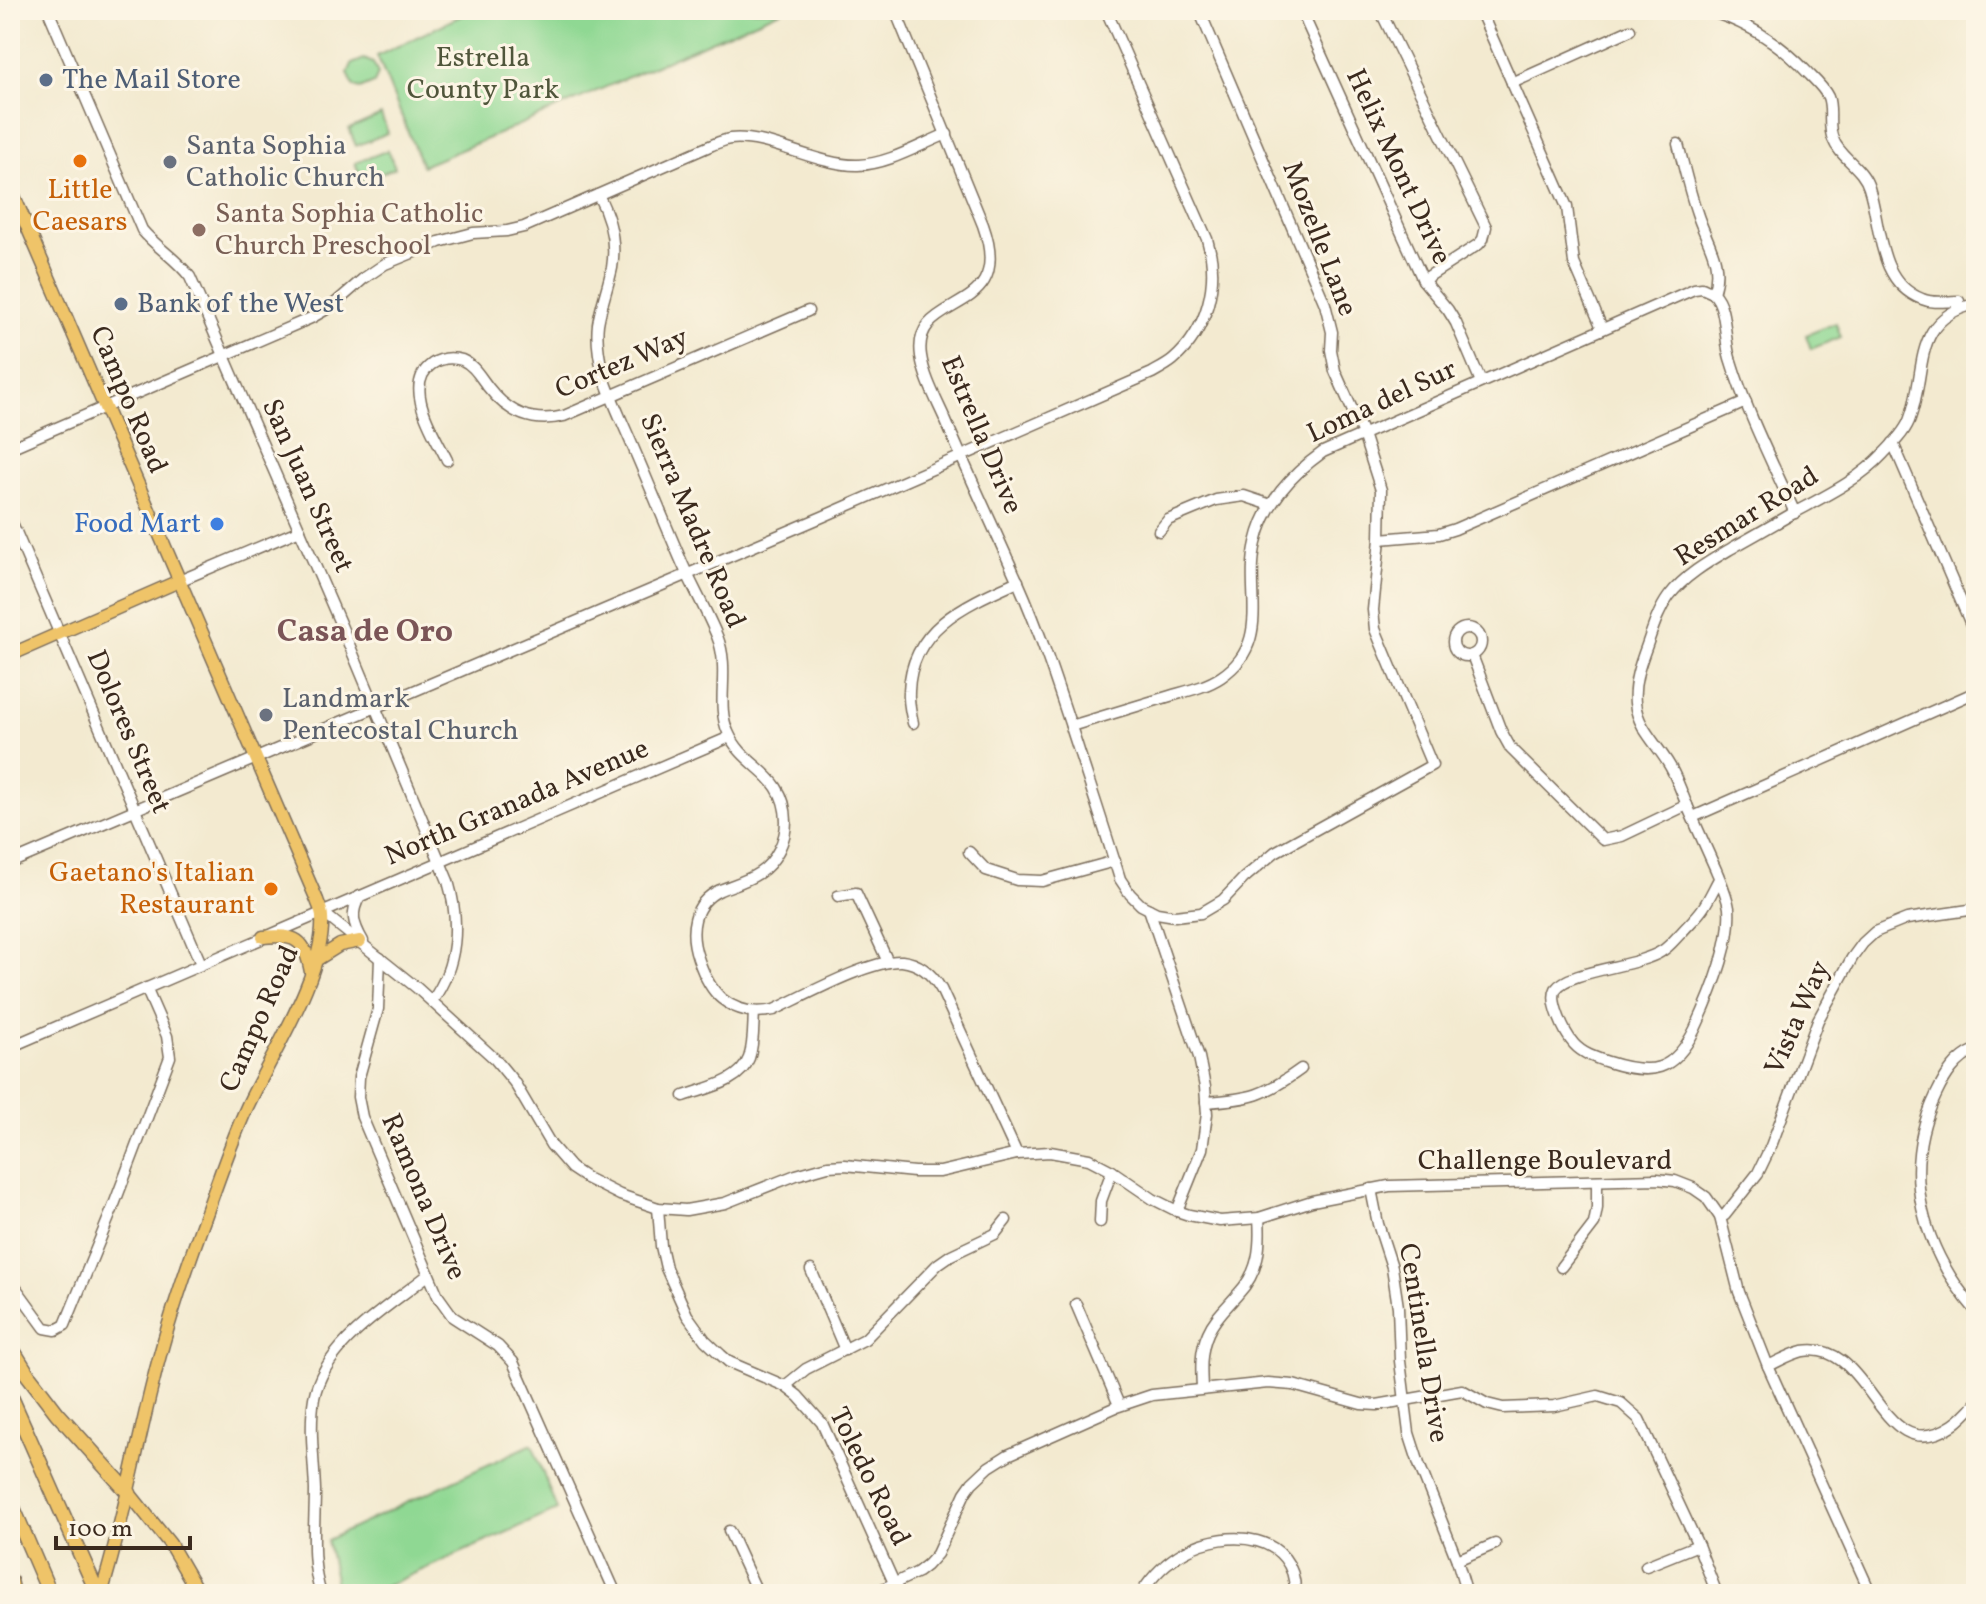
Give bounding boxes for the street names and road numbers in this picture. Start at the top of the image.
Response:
street label: Helix Mont Drive [1335,63,1461,271]
street label: Mozelle Lane [1272,156,1366,322]
street label: Cortez Way [550,319,694,409]
street label: Campo Road [79,320,177,480]
street label: Estrella Drive [930,350,1032,520]
street label: Loma del Sur [1301,350,1463,454]
street label: San Juan Street [251,393,363,579]
street label: Sierra Madre Road [629,408,755,634]
street label: Resmar Road [1667,457,1827,577]
street label: Dolores Street [76,644,180,820]
street label: North Granada Avenue [379,730,655,876]
street label: Campo Road [210,939,310,1099]
street label: Vista Way [1756,955,1840,1081]
street label: Ramona Drive [370,1108,476,1286]
street label: Challenge Boulevard [1418,1142,1672,1181]
street label: Centinella Drive [1388,1241,1458,1445]
street label: Toledo Road [819,1401,919,1553]

